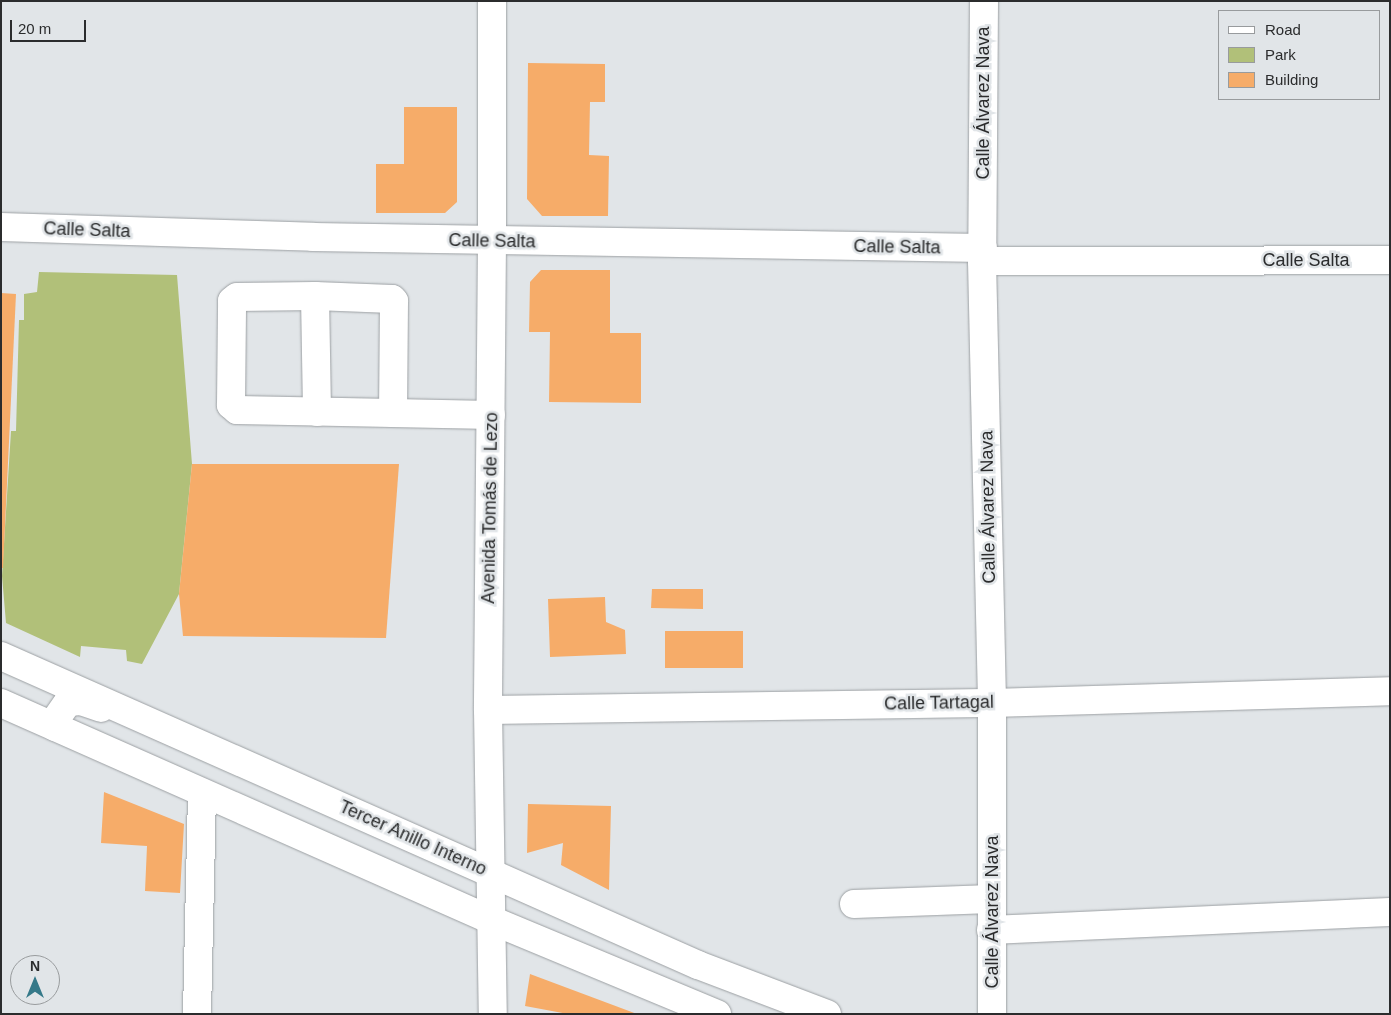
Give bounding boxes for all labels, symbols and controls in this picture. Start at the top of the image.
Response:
scale bar [12,10,89,42]
legend [1218,10,1381,100]
text: 20 m [18,20,51,37]
text: Road [1265,21,1301,38]
street label: Calle Álvarez Nava [972,26,994,180]
text: Park [1265,46,1296,63]
text: Building [1265,71,1318,88]
street label: Calle Salta [43,218,131,242]
street label: Calle Salta [448,229,536,253]
street label: Calle Salta [853,235,941,259]
street label: Calle Salta [1262,249,1350,271]
street label: Avenida Tomás de Lezo [478,412,502,604]
street label: Calle Álvarez Nava [976,430,1000,584]
street label: Calle Tartagal [884,691,994,715]
street label: Tercer Anillo Interno [335,796,491,880]
street label: Calle Álvarez Nava [981,835,1003,989]
north arrow [10,955,60,1005]
text: N [30,958,40,974]

